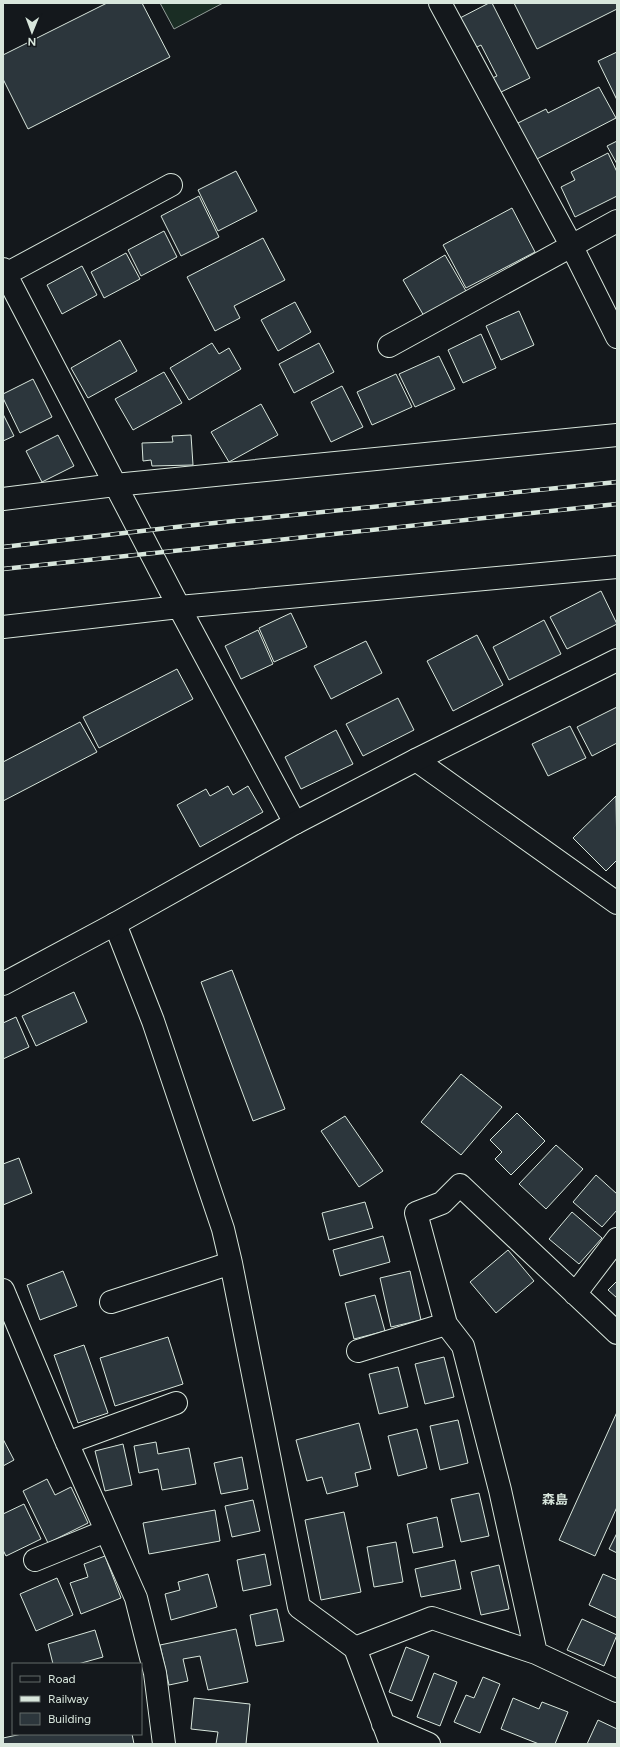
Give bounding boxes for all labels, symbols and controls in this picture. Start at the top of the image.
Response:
north arrow [12,12,52,52]
text: N [27,35,36,48]
district label: 森島 [542,1492,568,1507]
legend [12,1663,142,1735]
text: Road [48,1672,76,1686]
text: Railway [48,1692,89,1706]
text: Building [48,1712,91,1726]

